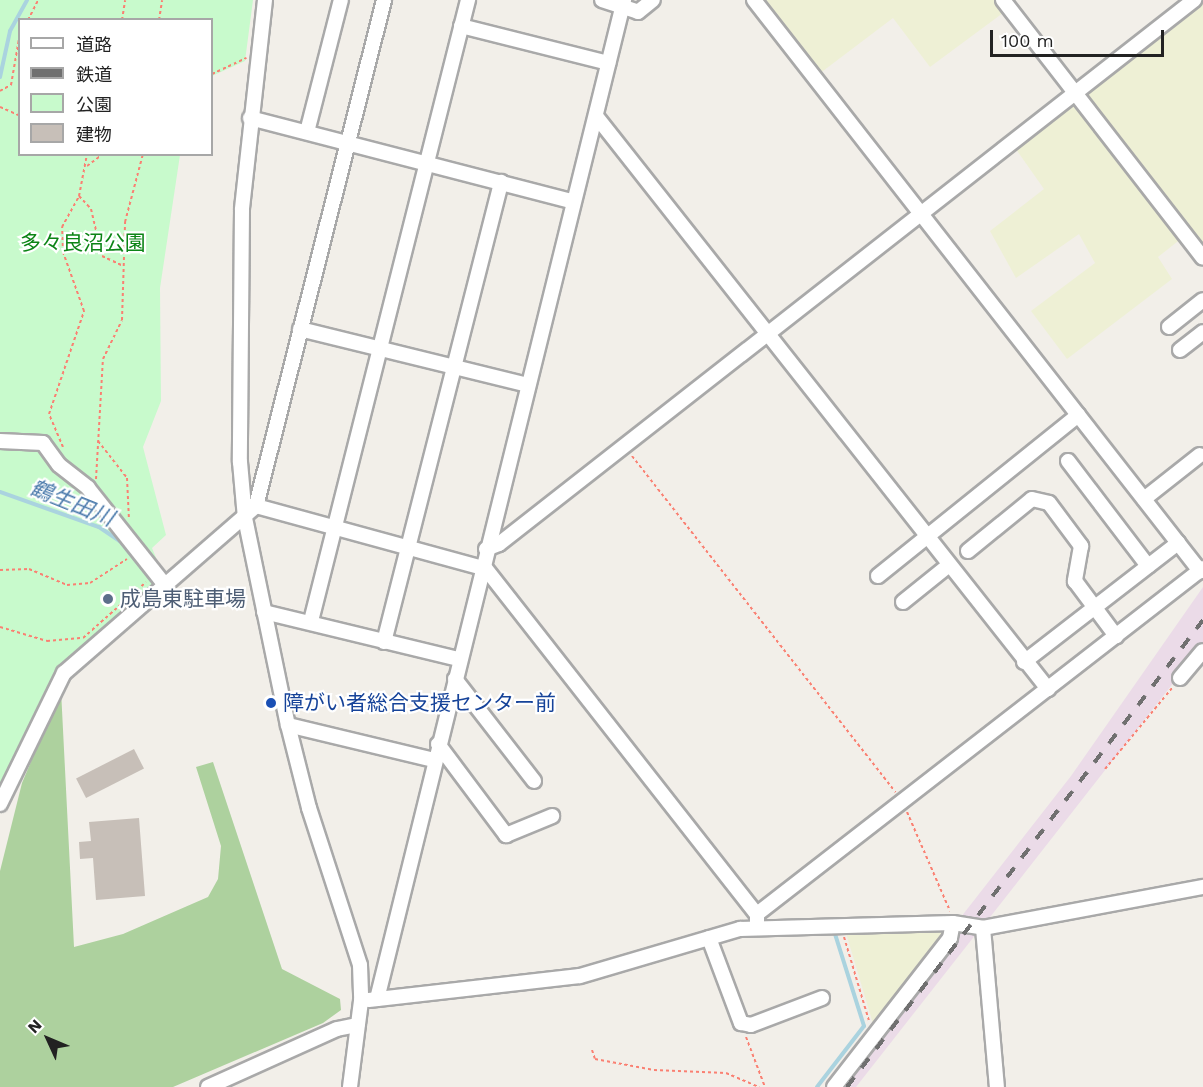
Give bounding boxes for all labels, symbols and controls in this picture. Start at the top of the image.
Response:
legend [18,18,213,156]
scale bar [993,18,1167,56]
text: 100 m [1001,30,1054,51]
text: 道路 [76,34,112,55]
text: 鉄道 [76,64,112,85]
text: 公園 [76,94,112,115]
text: 建物 [76,124,112,145]
park label: 多々良沼公園 [20,230,146,256]
water label: 鶴生田川 [26,474,118,532]
place label: 成島東駐車場 [120,586,246,612]
marker: 成島東駐車場 [101,592,115,606]
place label: 障がい者総合支援センター前 [283,690,556,716]
marker: 障がい者総合支援センター前 [264,696,278,710]
north arrow [18,1009,78,1069]
text: N [24,1015,46,1037]

